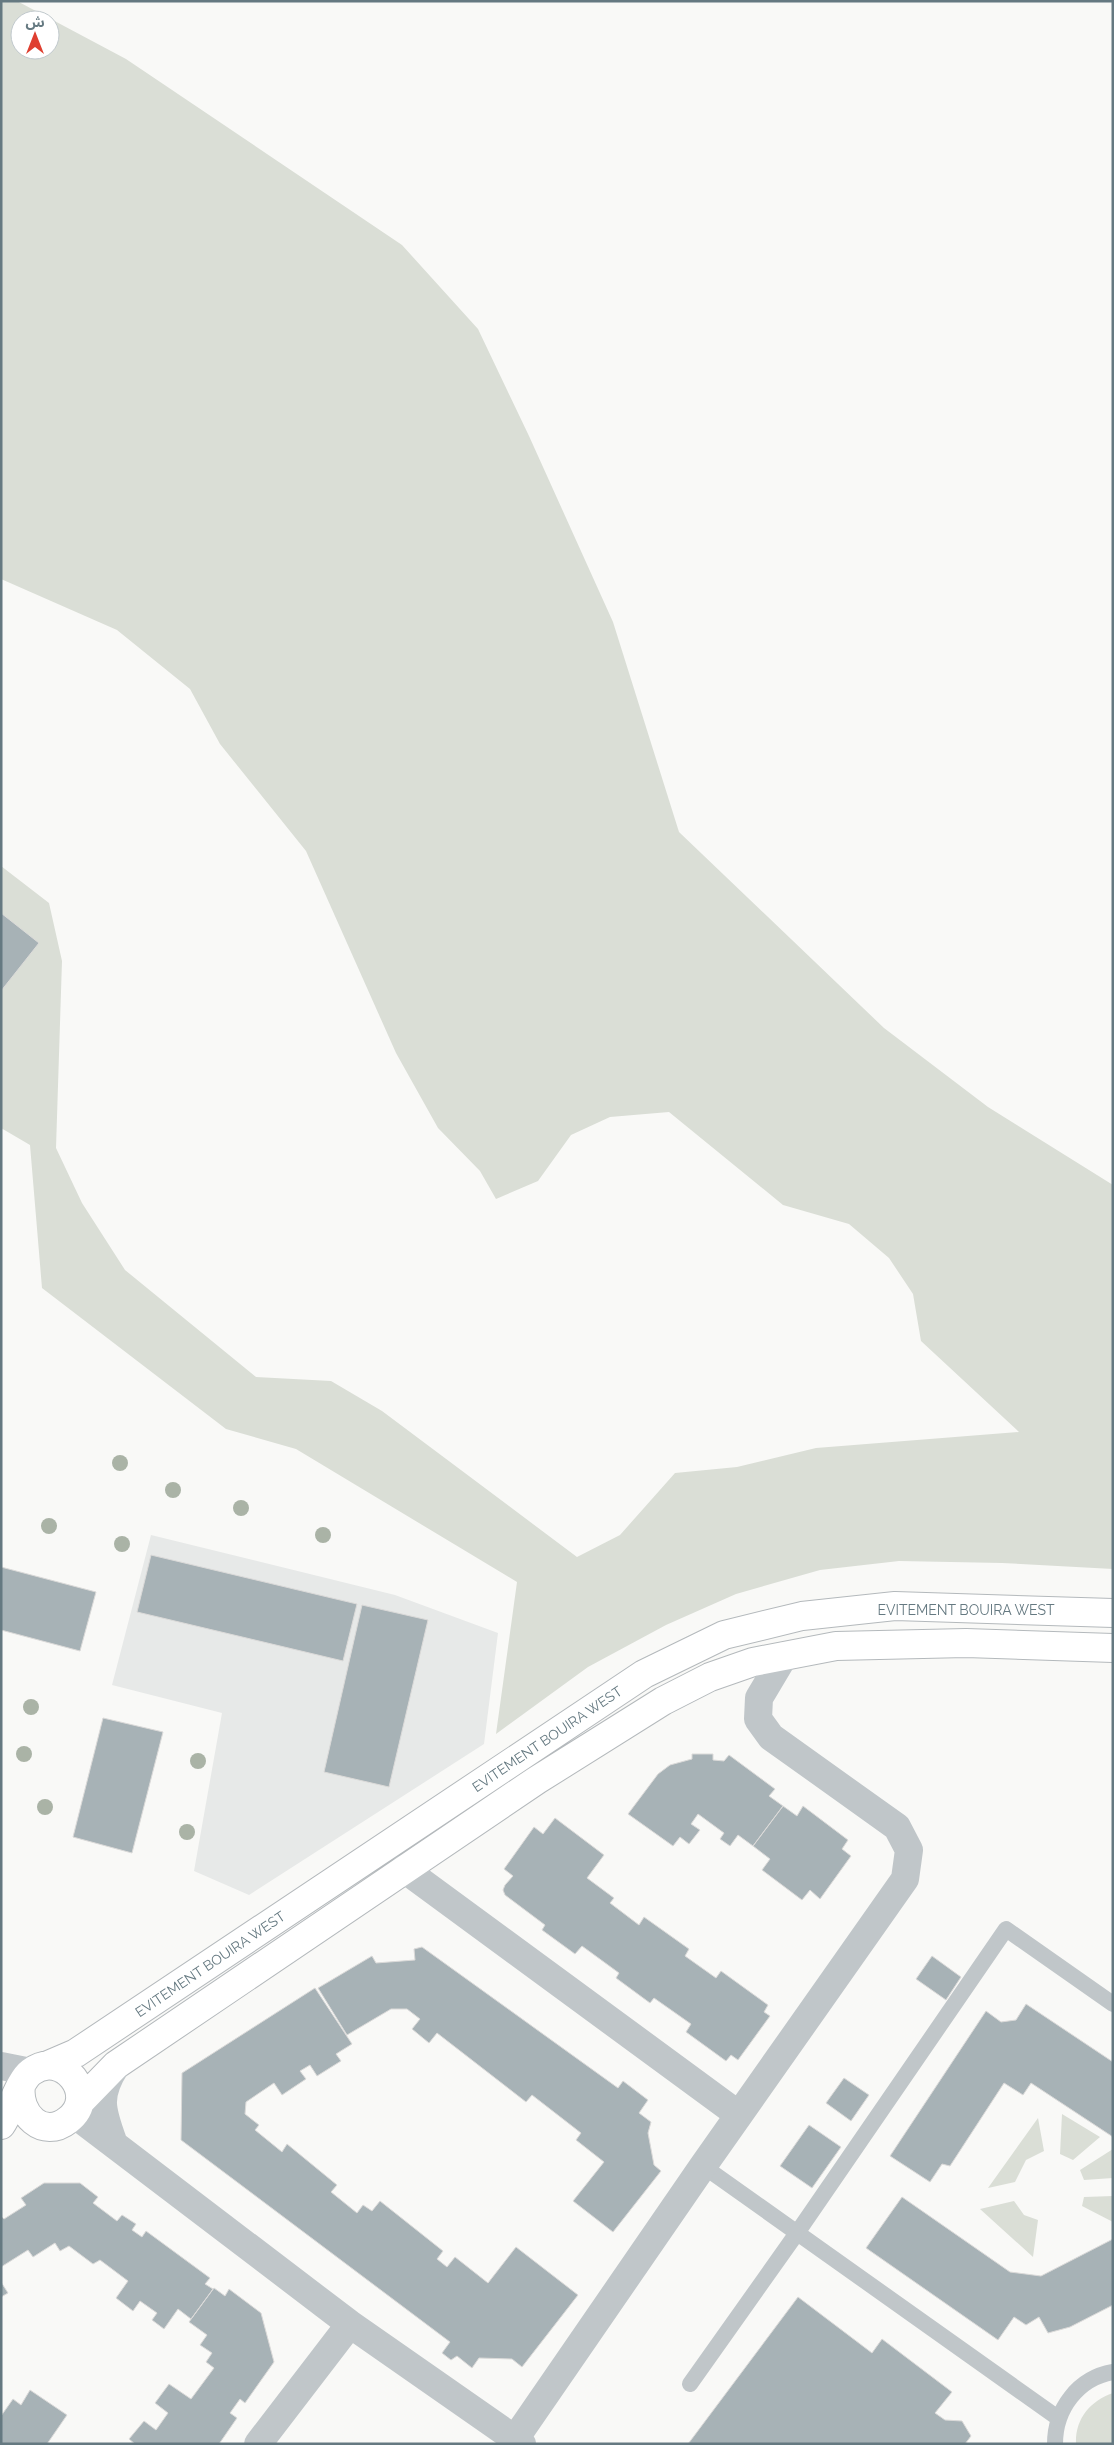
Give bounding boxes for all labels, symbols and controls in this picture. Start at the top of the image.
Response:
north arrow [10,10,60,60]
text: ش [25,14,45,30]
street label: EVITEMENT BOUIRA WEST [877,1602,1055,1618]
street label: EVITEMENT BOUIRA WEST [469,1683,625,1795]
street label: EVITEMENT BOUIRA WEST [132,1908,288,2020]

